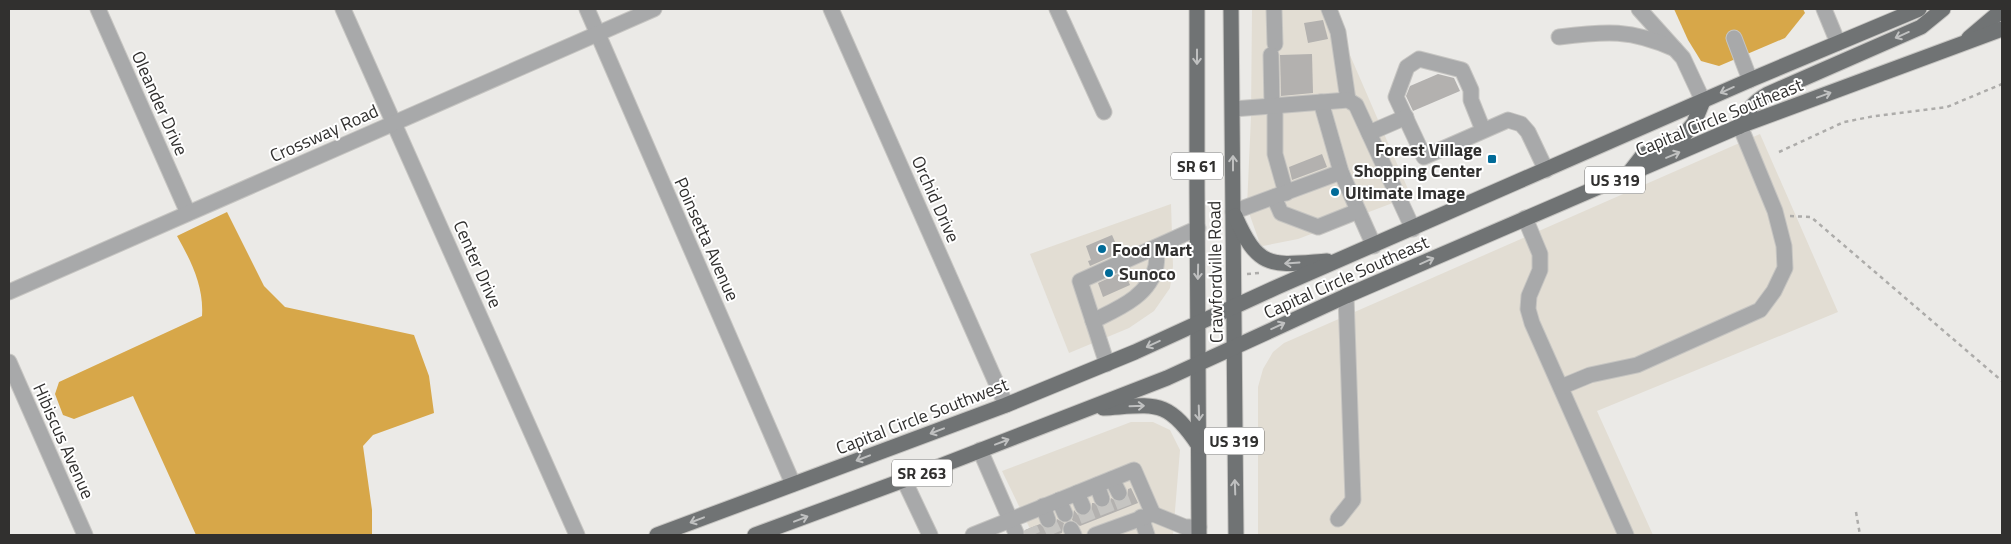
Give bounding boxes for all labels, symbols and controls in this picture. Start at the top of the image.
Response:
one-way arrow [1895,32,1910,41]
street label: Oleander Drive [125,46,195,160]
one-way arrow [1192,49,1202,65]
street label: Capital Circle Southeast [1631,71,1807,163]
one-way arrow [1720,86,1735,96]
one-way arrow [1816,90,1831,99]
street label: Crossway Road [265,97,383,169]
place label: Forest Village Shopping Center [1354,136,1482,184]
one-way arrow [1665,149,1680,159]
street label: Orchid Drive [905,151,967,247]
road number: SR 61 [1171,153,1223,180]
marker: Forest Village Shopping Center [1486,153,1498,165]
one-way arrow [1228,155,1238,172]
road number: US 319 [1585,166,1645,194]
street label: Poinsetta Avenue [668,173,746,305]
place label: Ultimate Image [1345,179,1465,206]
marker: Ultimate Image [1329,186,1341,198]
street label: Crawfordville Road [1200,201,1230,343]
street label: Center Drive [447,216,509,312]
street label: Capital Circle Southeast [1259,228,1433,326]
place label: Food Mart [1112,236,1193,263]
marker: Food Mart [1096,243,1108,255]
one-way arrow [1419,256,1434,266]
one-way arrow [1285,259,1301,268]
place label: Sunoco [1119,260,1176,287]
one-way arrow [1193,264,1203,280]
marker: Sunoco [1103,267,1115,279]
one-way arrow [1271,321,1286,331]
one-way arrow [1146,340,1161,350]
street label: Capital Circle Southwest [832,370,1013,461]
street label: Hibiscus Avenue [26,379,102,503]
one-way arrow [1129,402,1145,411]
one-way arrow [1194,404,1204,420]
one-way arrow [930,426,945,436]
road number: US 319 [1204,428,1264,454]
one-way arrow [994,437,1009,446]
one-way arrow [856,454,871,463]
road number: SR 263 [892,459,952,486]
one-way arrow [1230,479,1239,495]
one-way arrow [793,514,809,523]
one-way arrow [690,516,705,525]

